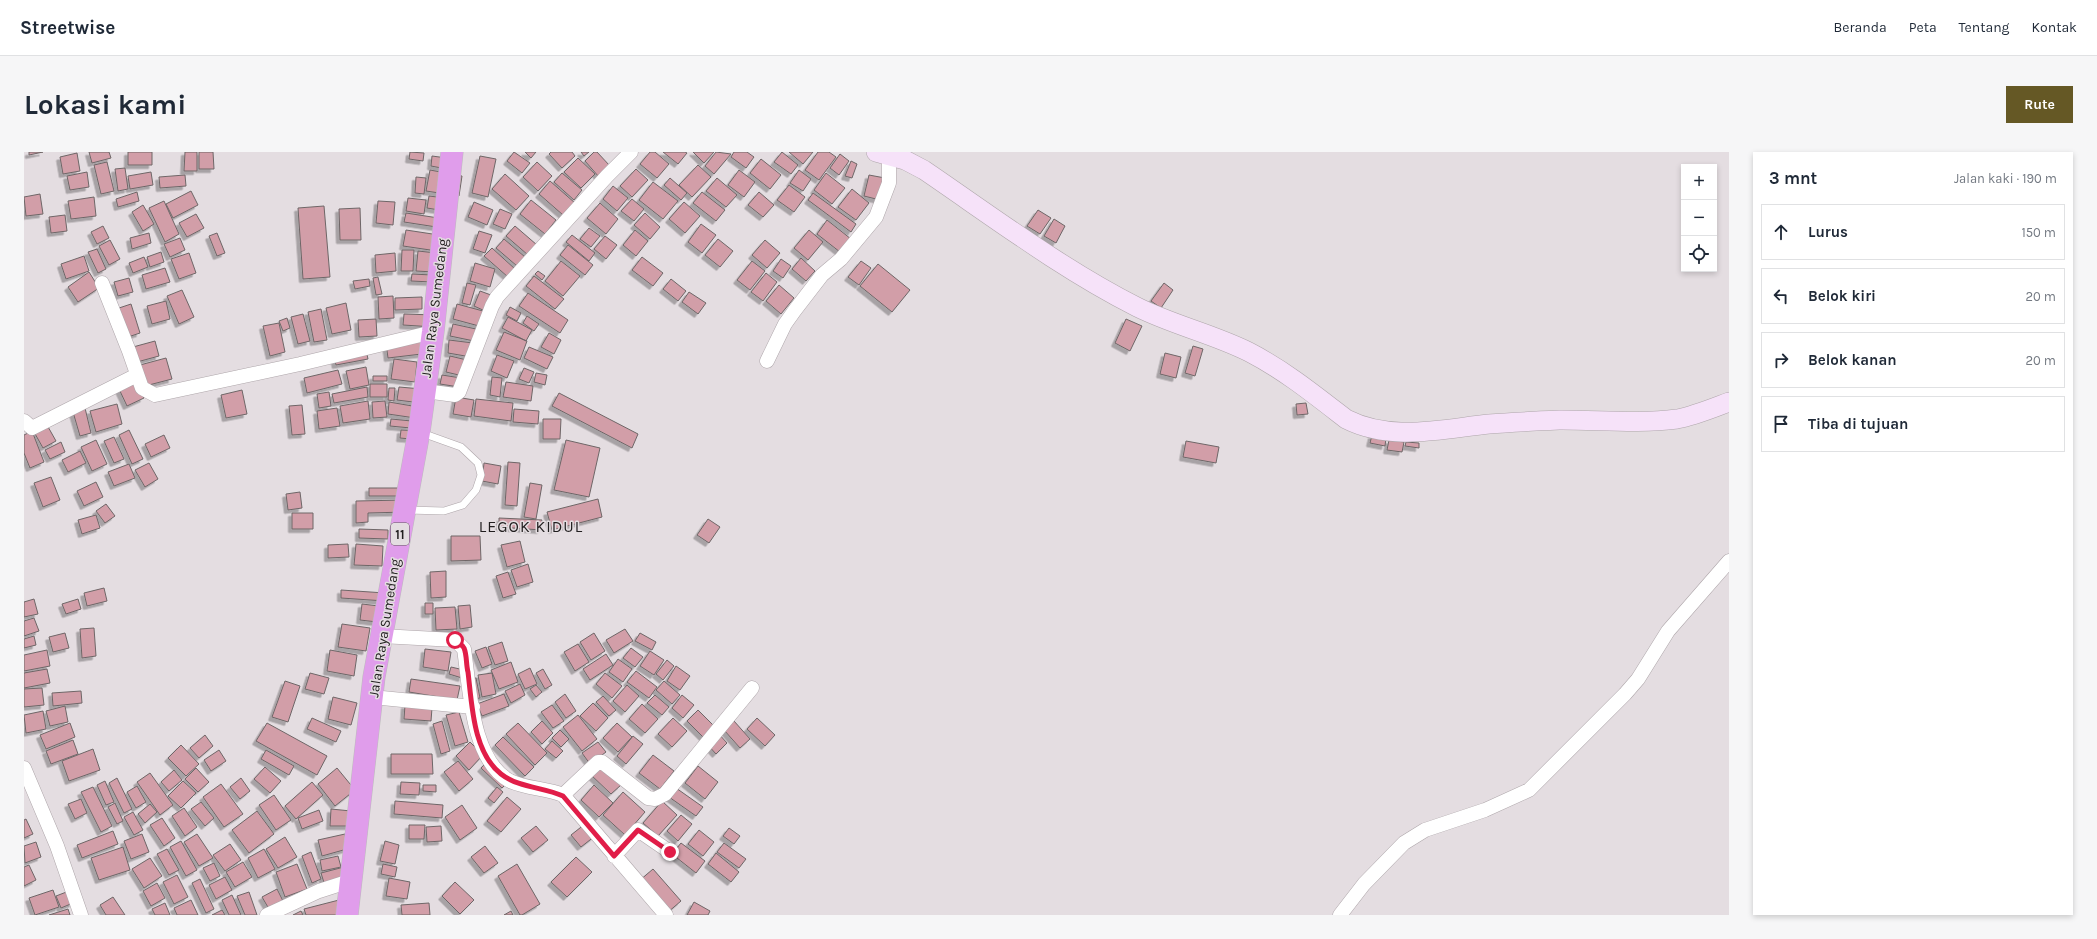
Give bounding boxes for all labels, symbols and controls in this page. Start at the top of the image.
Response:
text: Streetwise [20,17,115,39]
text: Beranda [1834,19,1887,36]
text: Peta [1909,19,1937,36]
text: Tentang [1959,19,2010,36]
text: Kontak [2032,19,2077,36]
button: Rute [2006,86,2073,123]
text: Lokasi kami [24,88,186,121]
map controls [1681,164,1717,272]
button: + [1681,164,1717,200]
text: 3 mnt [1769,168,1817,188]
text: Jalan kaki · 190 m [1954,171,2057,186]
button: − [1681,200,1717,236]
icon: ahead [1770,221,1792,243]
text: Lurus [1808,223,1848,241]
text: 150 m [2021,225,2056,240]
button: locate [1681,236,1717,272]
street label: Jalan Raya Sumedang [418,237,451,379]
icon: left [1770,285,1792,307]
text: Belok kiri [1808,287,1876,305]
text: 20 m [2026,289,2056,304]
icon: right [1770,349,1792,371]
text: Belok kanan [1808,351,1897,369]
text: 20 m [2026,353,2056,368]
icon: arrive [1770,413,1792,435]
text: Tiba di tujuan [1808,415,1908,433]
district label: LEGOK KIDUL [479,517,583,536]
road number: 11 [391,523,409,545]
street label: Jalan Raya Sumedang [365,557,404,699]
route start [446,631,464,649]
route end [661,843,679,861]

